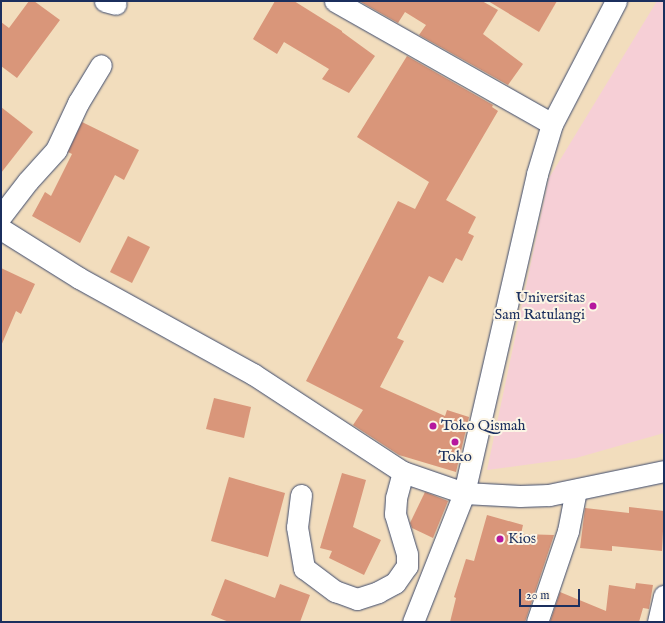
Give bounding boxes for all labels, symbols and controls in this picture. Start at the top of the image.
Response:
place label: Universitas Sam Ratulangi [494,288,585,323]
marker: Universitas Sam Ratulangi [588,301,598,311]
place label: Toko Qismah [441,417,525,435]
marker: Toko Qismah [428,421,438,431]
marker: Toko [450,437,460,447]
place label: Toko [438,448,472,466]
place label: Kios [508,530,536,548]
marker: Kios [495,534,505,544]
scale bar [521,581,582,607]
text: 20 m [526,588,549,603]

